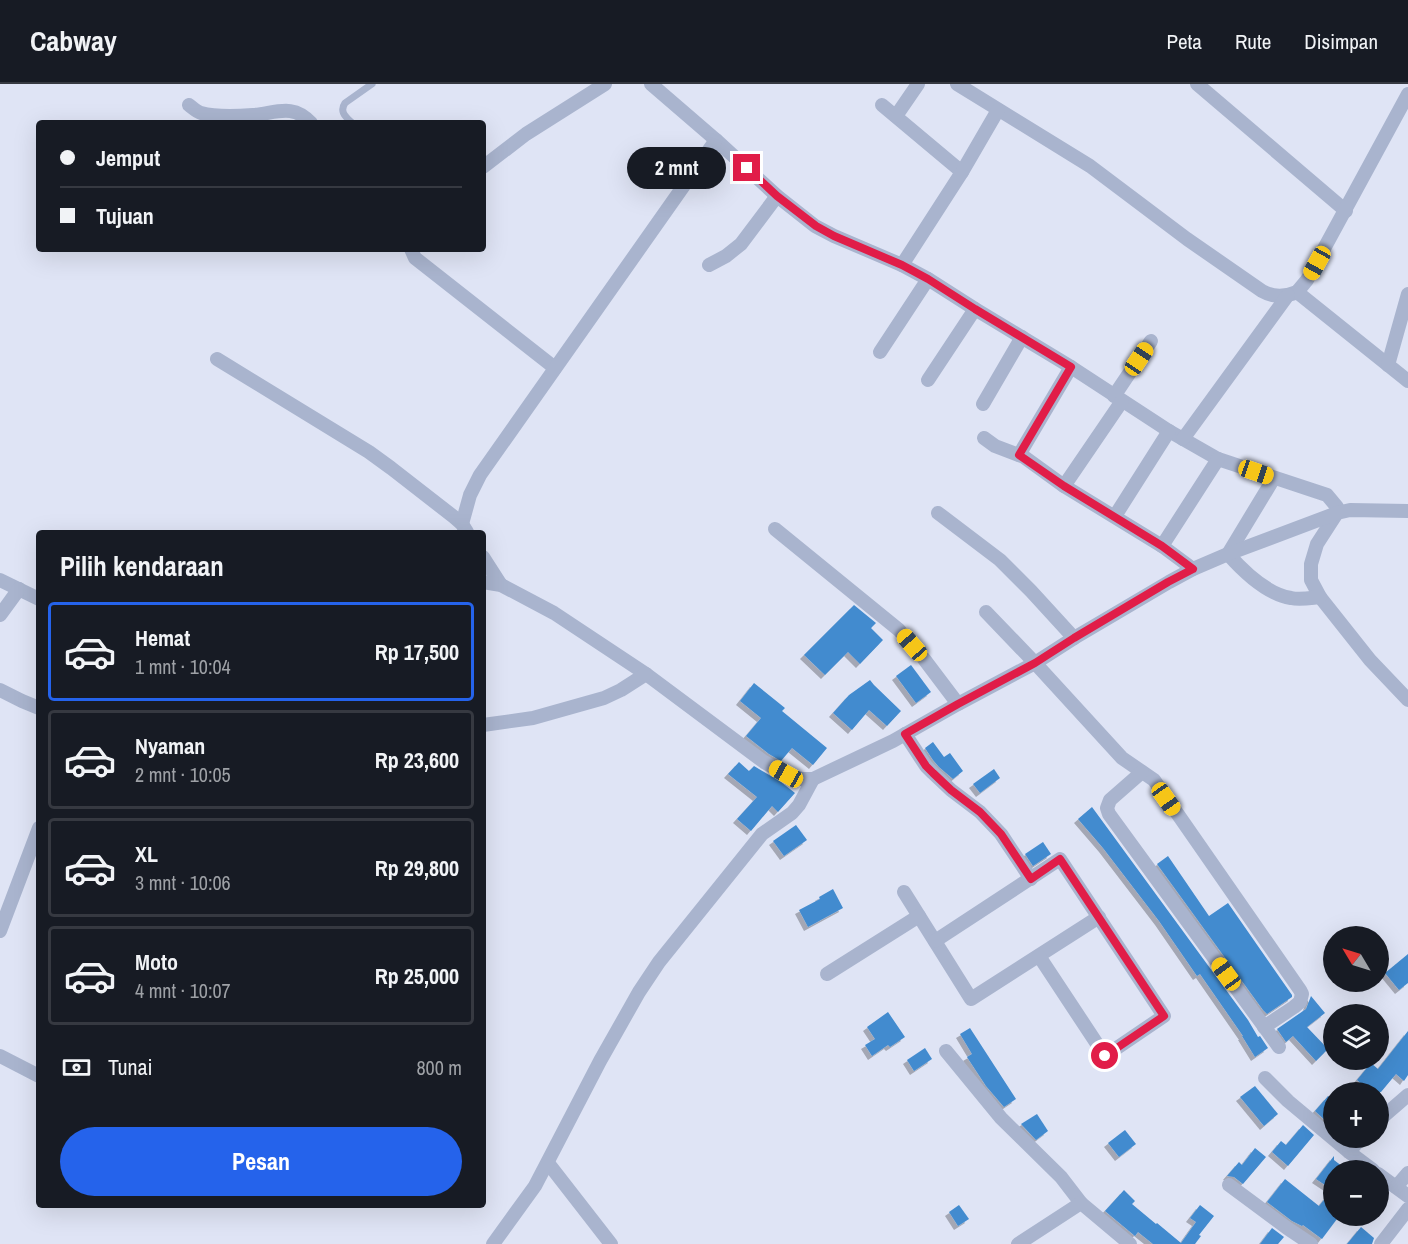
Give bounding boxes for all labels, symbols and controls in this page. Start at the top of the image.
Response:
text: Cabway [30,22,117,60]
text: Peta [1166,27,1202,56]
text: Rute [1235,27,1271,56]
text: Disimpan [1304,27,1378,56]
text: Jemput [96,143,160,173]
callout: 2 mnt [627,147,726,189]
text: 2 mnt [655,154,698,181]
route end [733,154,760,181]
text: Tujuan [96,201,154,231]
car [1300,243,1334,283]
car [1121,339,1157,379]
car [1236,458,1276,486]
text: Pilih kendaraan [60,548,224,584]
text: Hemat [135,623,190,653]
icon: car [63,625,117,679]
car [893,626,931,664]
text: Rp 17,500 [375,637,459,667]
text: 1 mnt · 10:04 [135,653,231,680]
text: Nyaman [135,731,205,761]
icon: car [63,733,117,787]
text: Rp 23,600 [375,745,459,775]
car [766,757,806,791]
text: 2 mnt · 10:05 [135,761,231,788]
car [1148,779,1184,819]
text: XL [135,839,158,869]
icon: car [63,841,117,895]
text: Rp 29,800 [375,853,459,883]
text: 3 mnt · 10:06 [135,869,231,896]
north arrow [1323,926,1389,992]
map controls [1323,926,1389,1226]
text: Moto [135,947,178,977]
icon: car [63,949,117,1003]
car [1208,954,1244,994]
text: Rp 25,000 [375,961,459,991]
text: 4 mnt · 10:07 [135,977,231,1004]
button: layers [1323,1004,1389,1070]
route start [1091,1042,1118,1069]
icon: cash [60,1051,93,1084]
text: Tunai [108,1052,153,1082]
text: 800 m [416,1054,462,1081]
button: + [1323,1082,1389,1148]
button: Pesan [60,1127,462,1196]
button: − [1323,1160,1389,1226]

